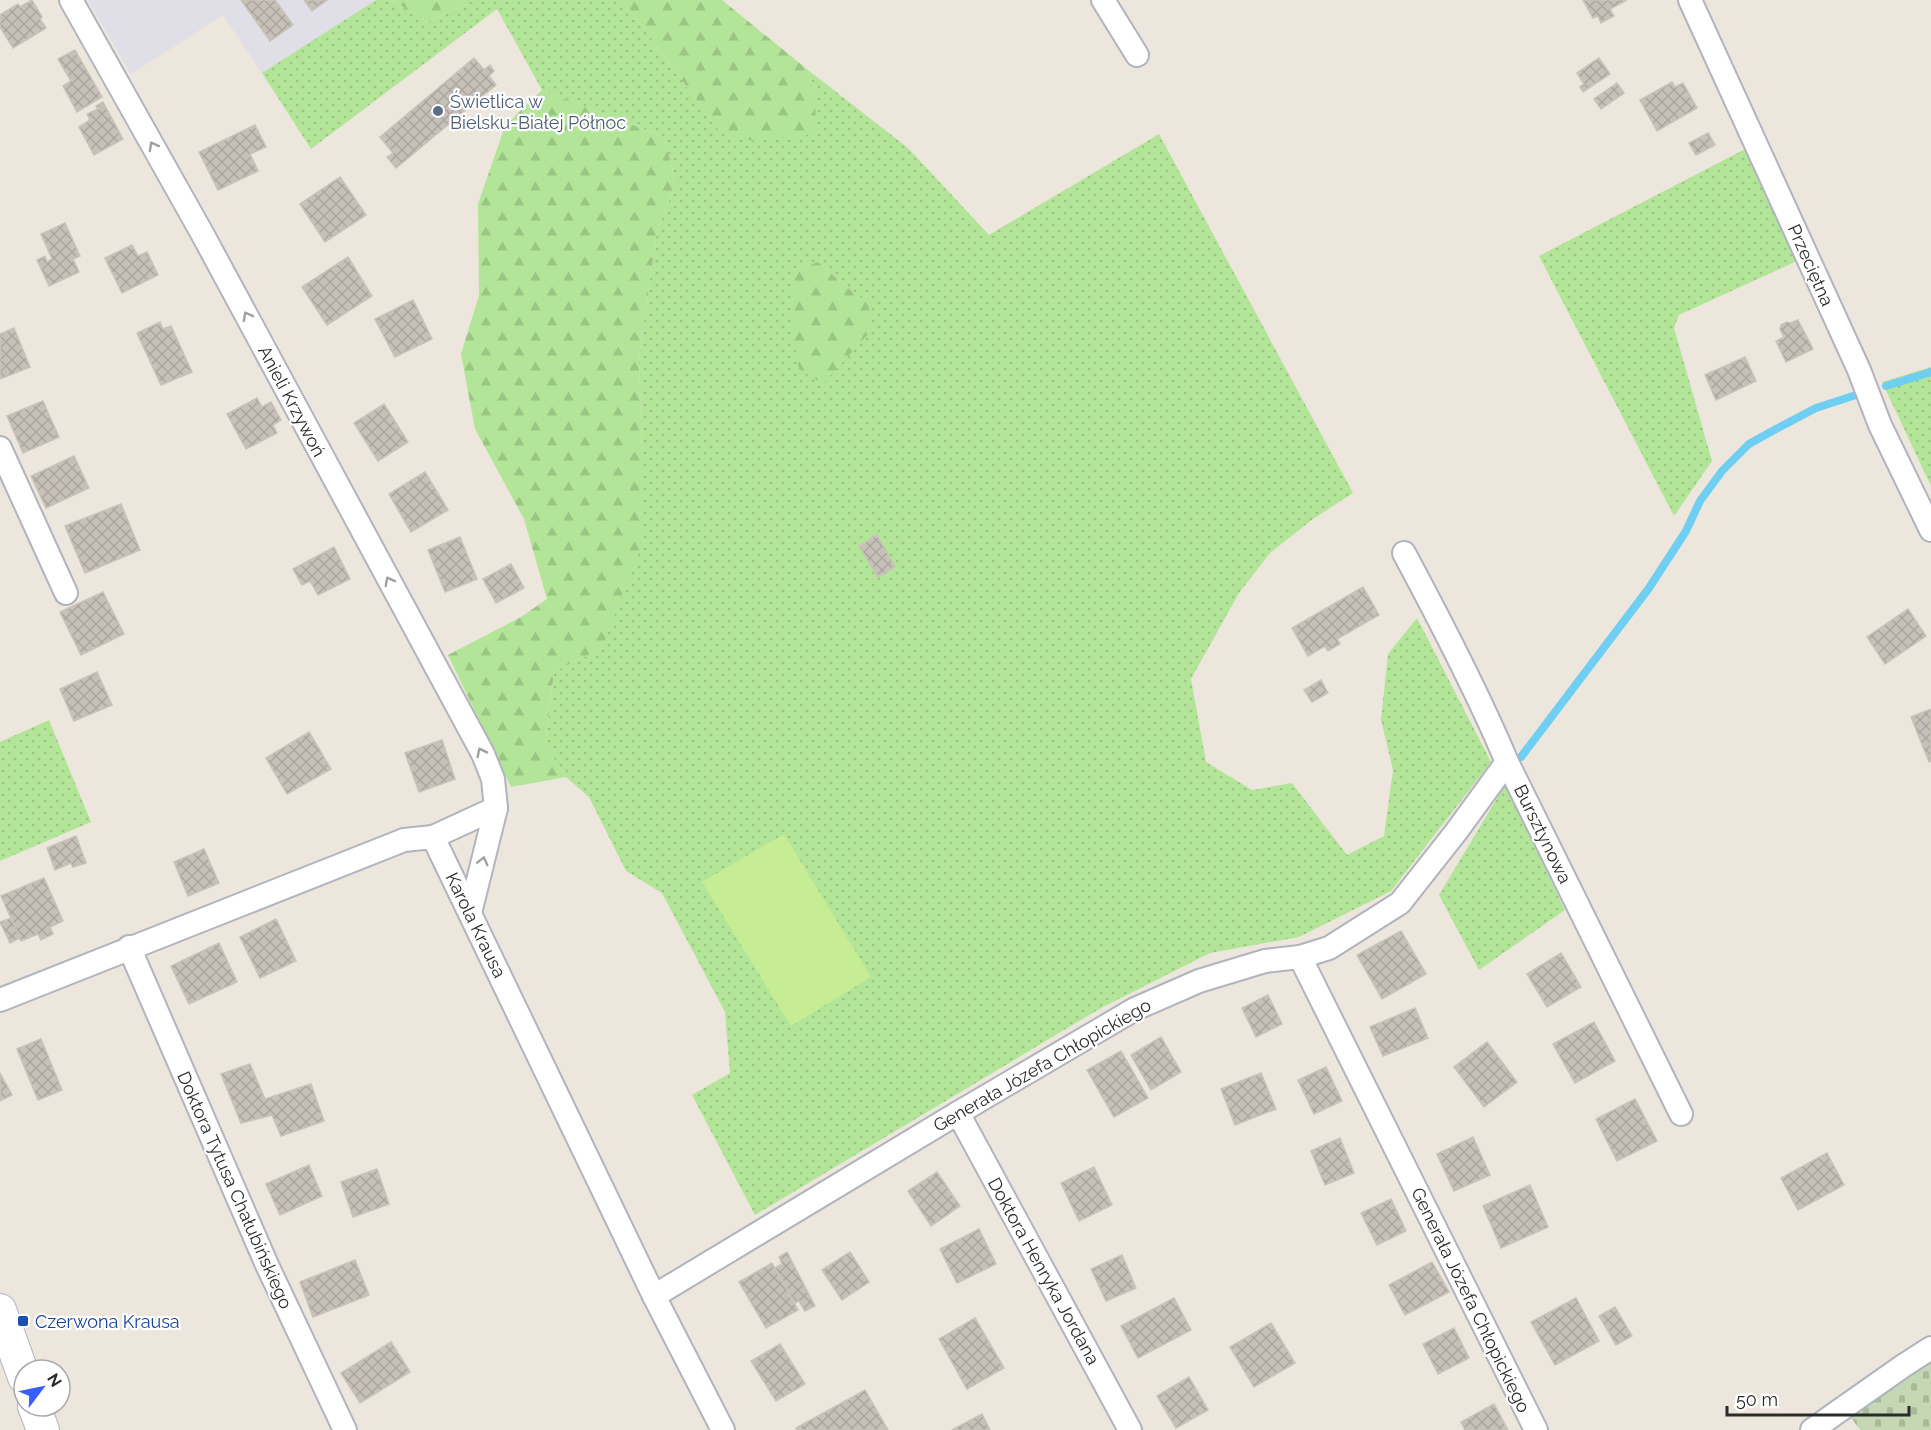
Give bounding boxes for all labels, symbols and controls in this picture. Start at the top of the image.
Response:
place label: Świetlica w Bielsku-Białej Północ [450,90,626,133]
marker: Świetlica w Bielsku-Białej Północ [431,104,445,118]
one-way arrow [149,141,160,152]
street label: Przeciętna [1784,221,1838,309]
one-way arrow [243,312,254,323]
street label: Anieli Krzywoń [254,342,330,460]
one-way arrow [385,576,396,587]
one-way arrow [477,748,489,759]
street label: Bursztynowa [1510,781,1576,887]
one-way arrow [475,856,488,866]
street label: Karola Krausa [442,869,510,981]
street label: Generała Józefa Chłopickiego [929,994,1155,1136]
street label: Doktora Tytusa Chałubińskiego [173,1068,297,1312]
street label: Doktora Henryka Jordana [984,1174,1104,1368]
street label: Generała Józefa Chłopickiego [1407,1184,1535,1416]
place label: Czerwona Krausa [35,1311,180,1332]
marker: Czerwona Krausa [16,1314,30,1328]
north arrow [12,1358,72,1418]
text: N [43,1370,66,1391]
scale bar [1727,1379,1908,1417]
text: 50 m [1736,1389,1778,1410]

